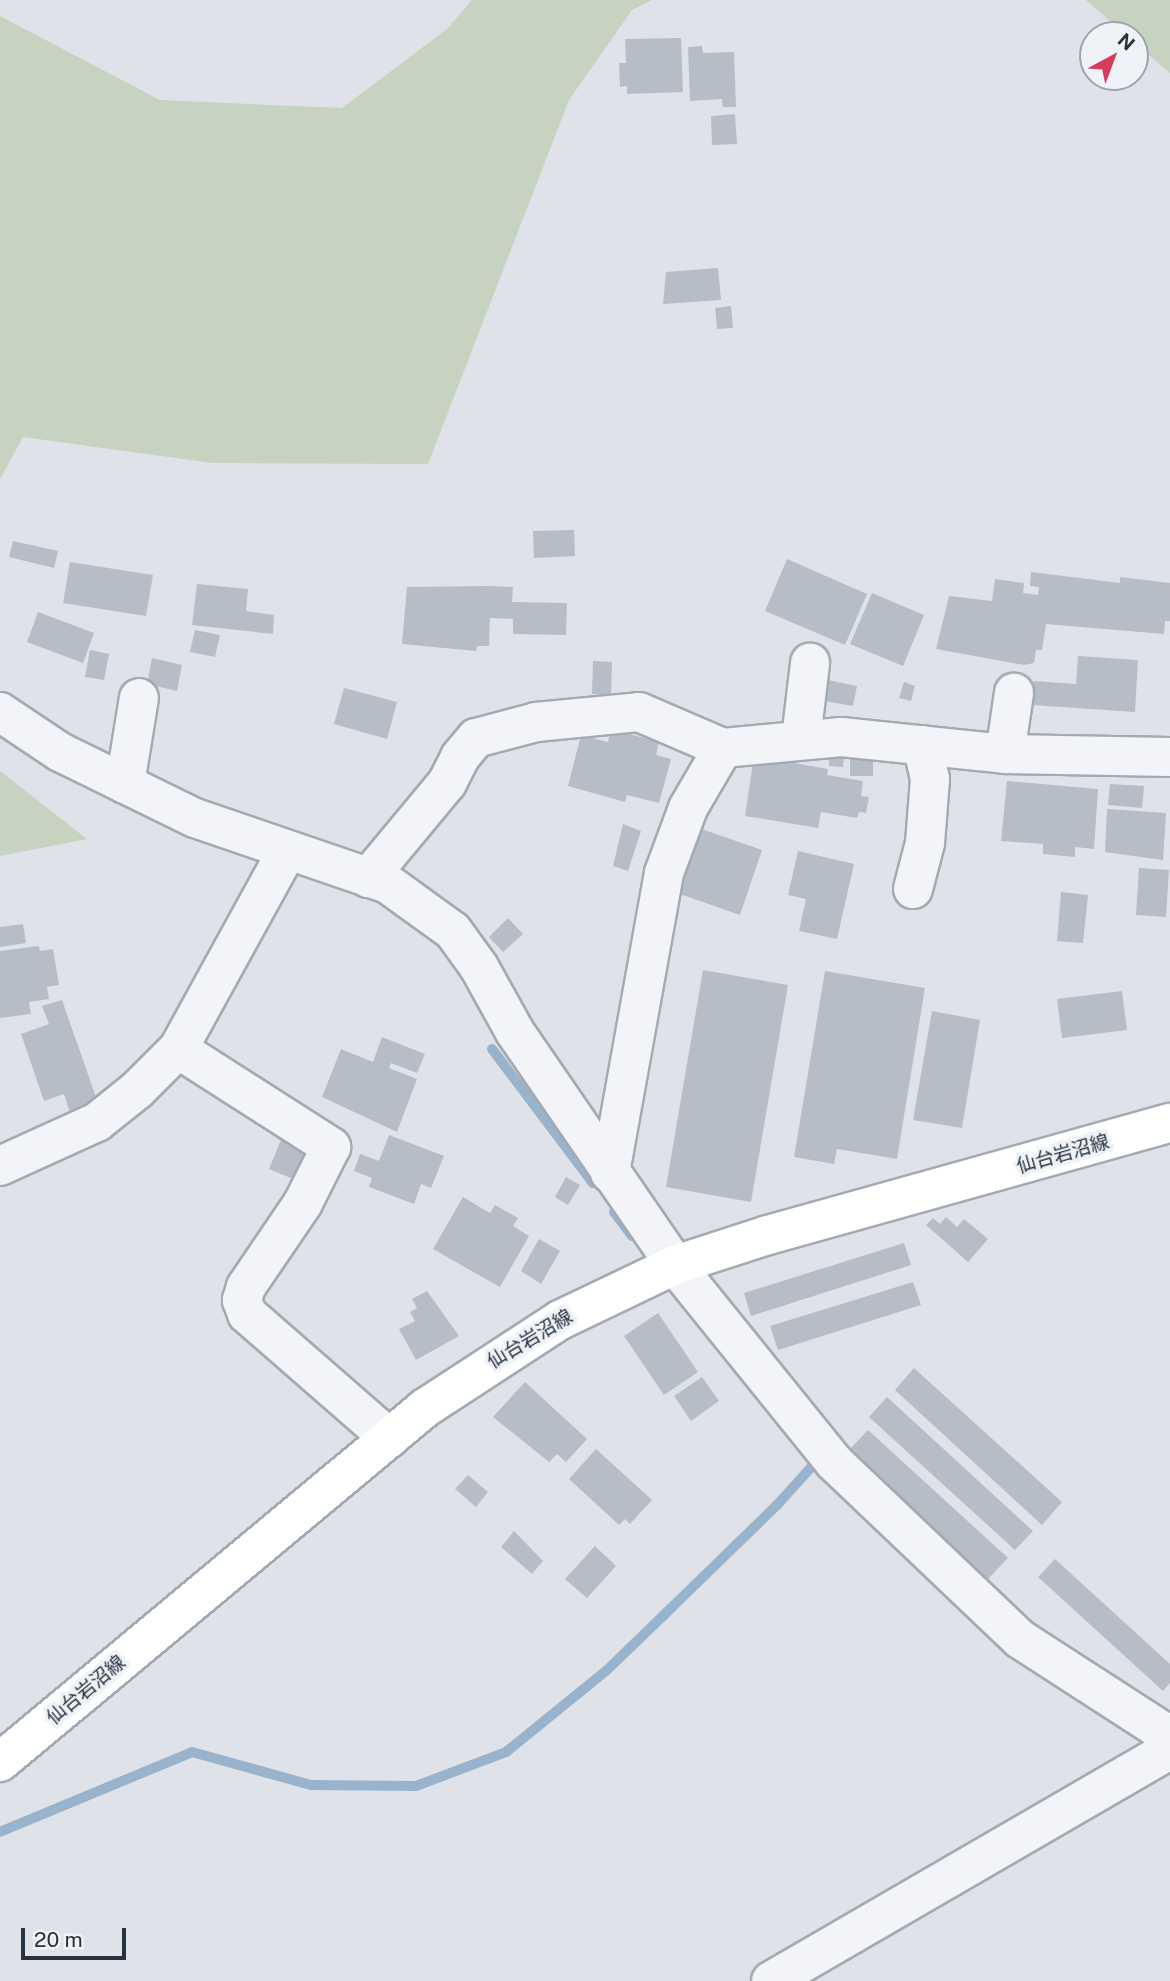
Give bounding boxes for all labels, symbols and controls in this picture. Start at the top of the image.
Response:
north arrow [1079,21,1149,91]
text: N [1114,28,1139,55]
street label: 仙台岩沼線 [1014,1130,1112,1178]
street label: 仙台岩沼線 [483,1305,577,1373]
street label: 仙台岩沼線 [42,1651,130,1729]
scale bar [24,1914,130,1958]
text: 20 m [34,1927,83,1952]

